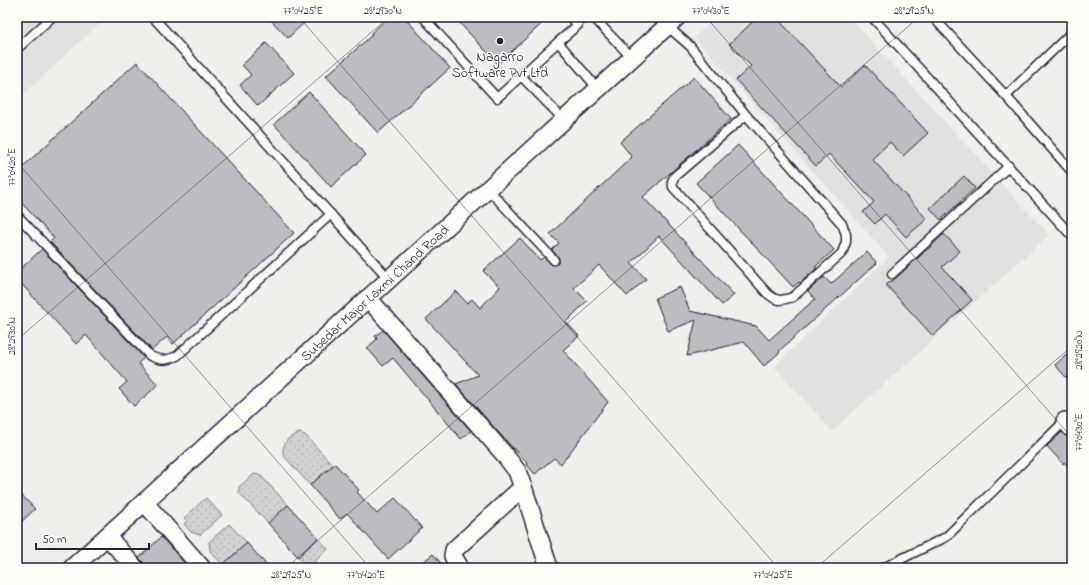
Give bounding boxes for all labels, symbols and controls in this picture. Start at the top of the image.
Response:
text: 77°04'25"E [283,4,323,19]
text: 28°29'30"N [364,4,402,19]
text: 77°04'30"E [692,4,730,19]
text: 28°29'25"N [894,4,934,19]
marker: Nagarro Software Pvt Ltd [495,36,505,46]
place label: Nagarro Software Pvt Ltd [452,47,548,84]
text: 77°04'20"E [5,148,20,186]
street label: Subedar Major Laxmi Chand Road [296,220,454,367]
text: 28°29'30"N [5,317,20,355]
text: 28°29'20"N [1072,330,1087,369]
text: 77°04'30"E [1072,413,1087,451]
scale bar [36,525,149,551]
text: 50 m [42,531,66,549]
text: 28°29'25"N [271,568,311,583]
text: 77°04'20"E [347,568,385,583]
text: 77°04'25"E [753,568,793,583]

